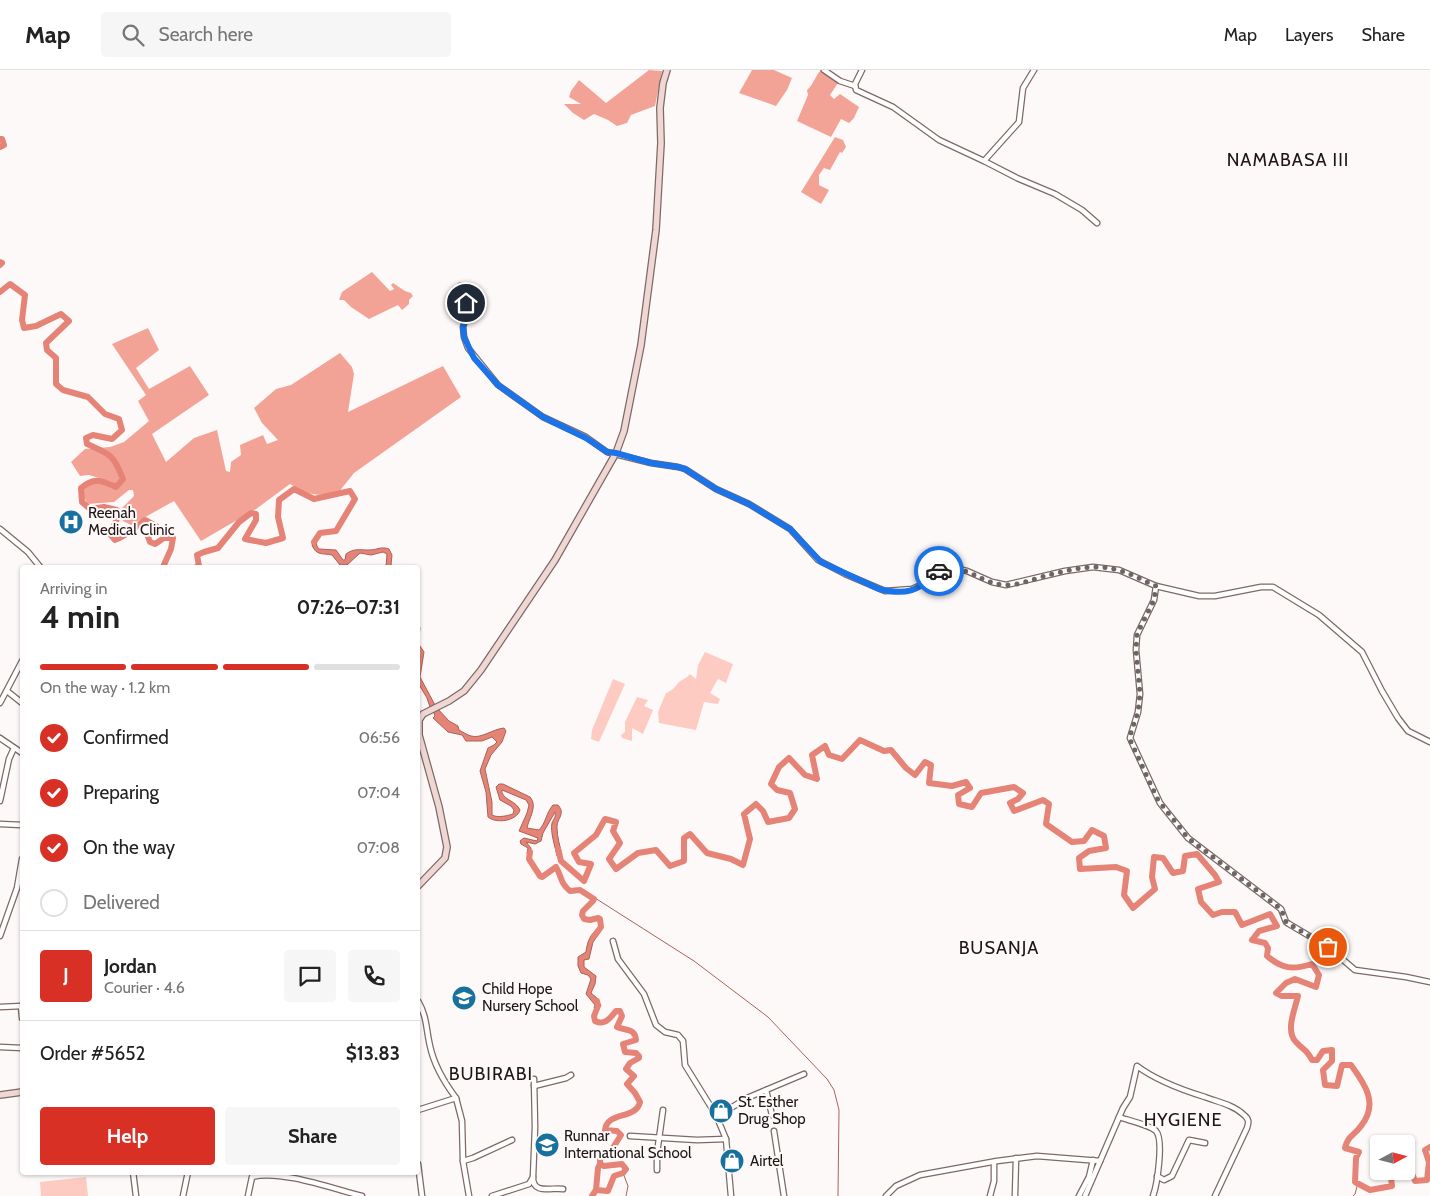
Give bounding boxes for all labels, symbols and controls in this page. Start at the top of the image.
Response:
search box [101,12,451,57]
text: Map [25,20,71,49]
icon: search [119,21,147,49]
text: Search here [159,23,253,46]
text: Map [1224,24,1257,46]
text: Layers [1285,24,1334,46]
text: Share [1362,24,1405,46]
district label: NAMABASA III [1227,149,1349,171]
pin [445,282,487,324]
icon: home [452,289,480,317]
place label: Reenah Medical Clinic [88,504,175,539]
hospital icon: Reenah Medical Clinic [58,509,84,535]
courier [914,546,964,596]
icon: car [925,557,953,585]
text: Arriving in [40,579,107,598]
text: 07:26–07:31 [297,596,400,619]
text: 4 min [40,597,120,636]
text: On the way · 1.2 km [40,678,170,697]
icon: check [40,724,68,752]
text: Confirmed [83,726,169,749]
text: 06:56 [359,728,400,747]
icon: check [40,779,68,807]
text: Preparing [83,781,159,804]
text: 07:04 [357,783,400,802]
icon: check [40,834,68,862]
text: On the way [83,836,175,859]
text: 07:08 [357,838,400,857]
text: Delivered [83,891,160,914]
pin [1307,926,1349,968]
icon: bag [1314,933,1342,961]
district label: BUSANJA [959,937,1039,959]
button: chat [284,950,336,1002]
button: phone [348,950,400,1002]
text: Jordan [104,955,157,978]
text: J [63,964,69,987]
text: Courier · 4.6 [104,978,185,997]
place label: Child Hope Nursery School [482,980,579,1015]
school or university icon: Child Hope Nursery School [451,985,477,1011]
text: Order #5652 [40,1042,146,1065]
text: $13.83 [346,1042,400,1065]
district label: BUBIRABI [449,1063,533,1085]
place label: St. Esther Drug Shop [738,1093,806,1128]
shop icon: St. Esther Drug Shop [708,1098,734,1124]
button: Help [40,1107,215,1165]
button: Share [225,1107,400,1165]
district label: HYGIENE [1144,1109,1222,1131]
place label: Runnar International School [564,1127,692,1162]
school or university icon: Runnar International School [534,1132,560,1158]
north arrow [1370,1135,1415,1180]
map controls [1370,1135,1415,1180]
shop icon: Airtel [719,1148,745,1174]
place label: Airtel [750,1152,784,1170]

